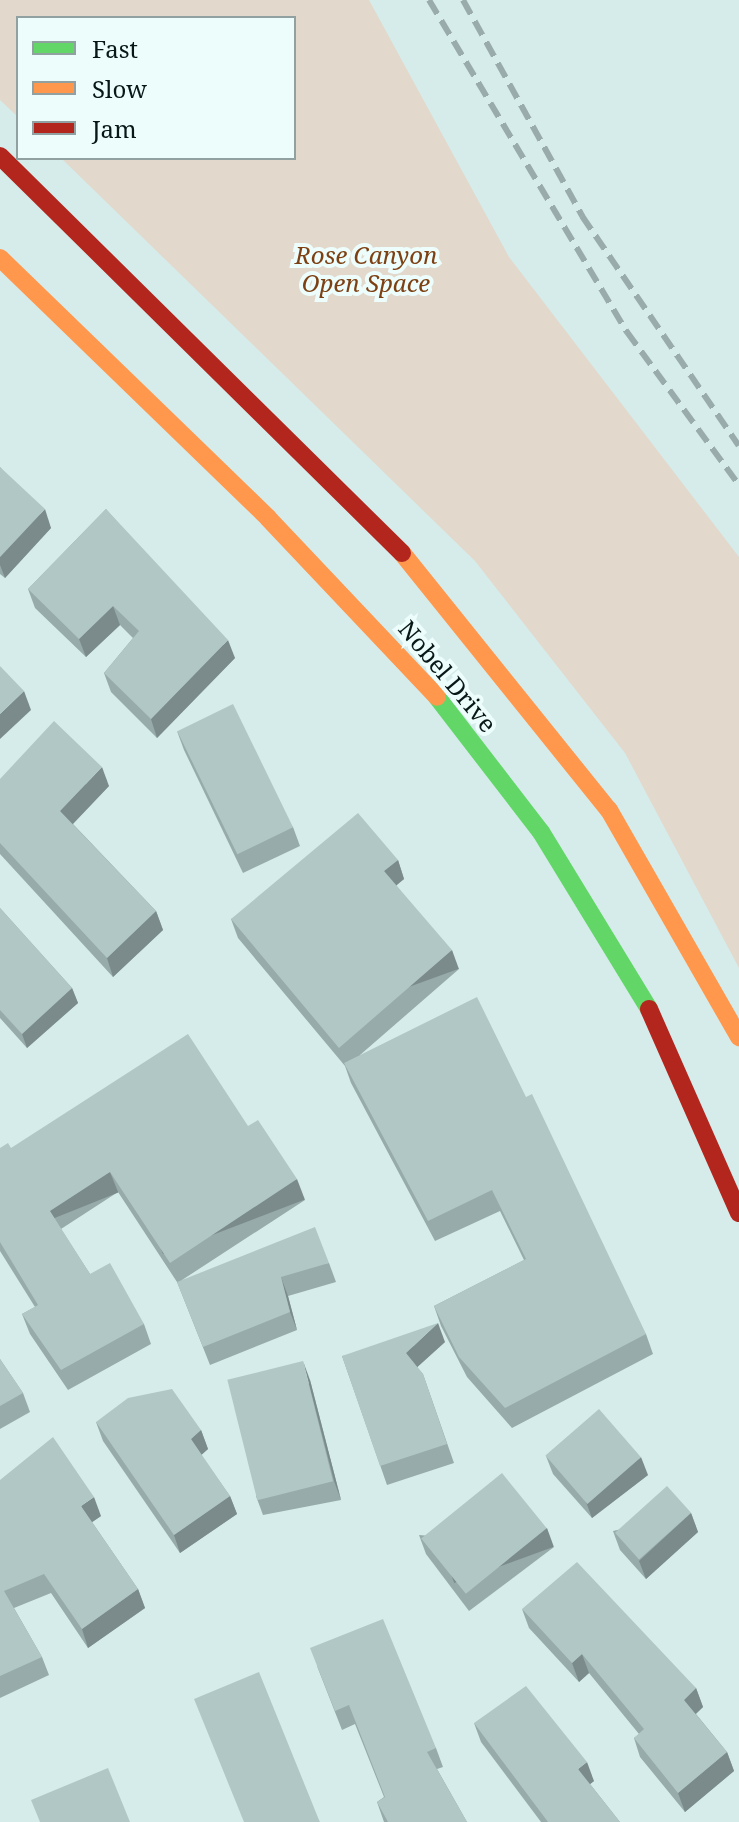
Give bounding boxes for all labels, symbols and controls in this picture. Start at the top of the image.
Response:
legend [16,16,296,160]
text: Fast [92,32,138,65]
text: Slow [92,72,147,105]
text: Jam [92,112,137,145]
park label: Rose Canyon Open Space [295,241,437,297]
street label: Nobel Drive [393,614,503,738]

